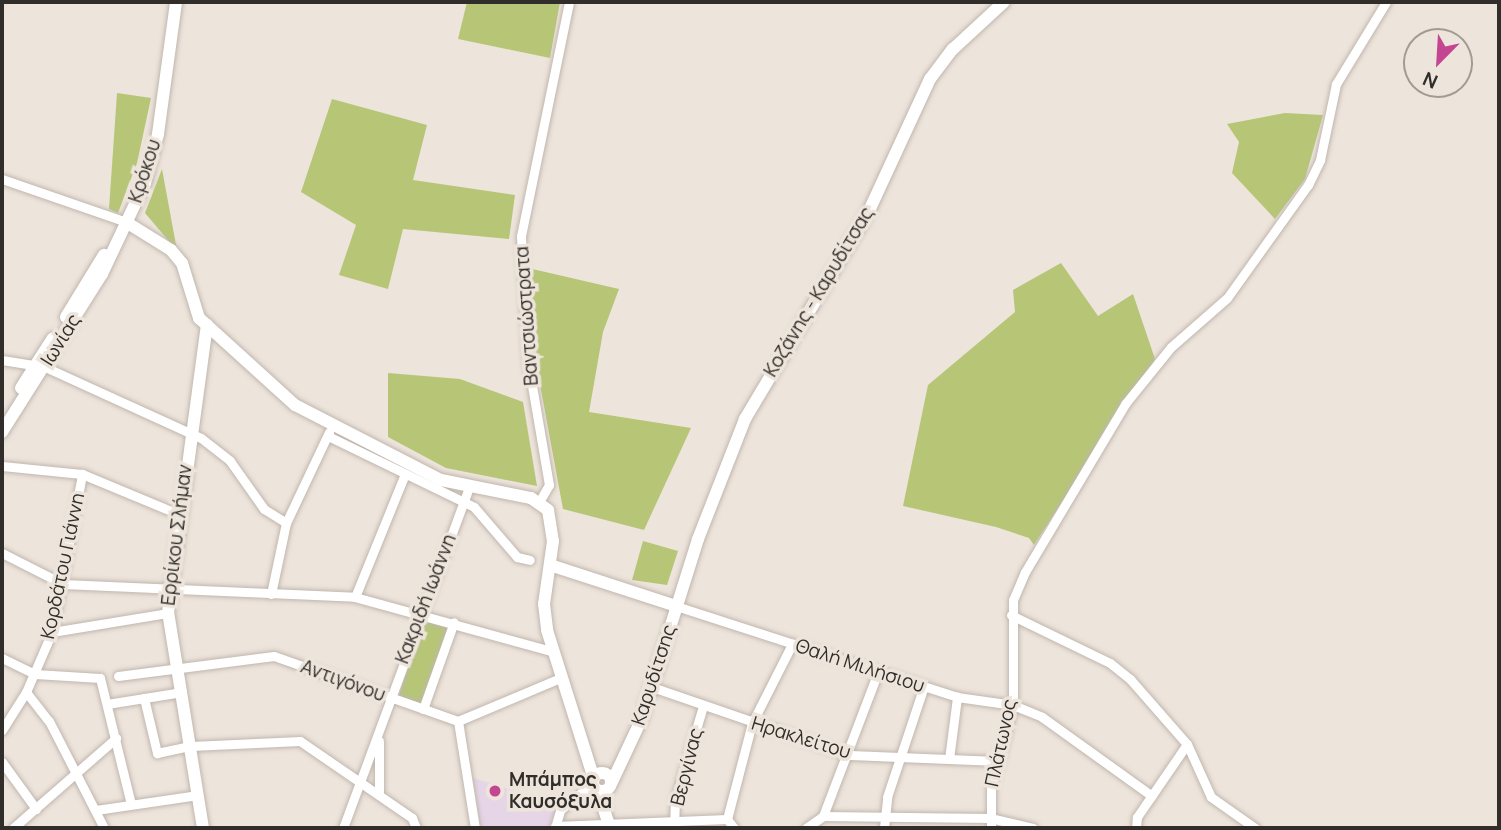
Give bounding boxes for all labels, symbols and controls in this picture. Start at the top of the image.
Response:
north arrow [1403,28,1473,98]
text: N [1419,66,1442,95]
street label: Κρόκου [124,136,166,206]
street label: Κοζάνης - Καρυδίτσας [759,203,879,381]
street label: Βαντσιώστρατα [511,246,543,386]
street label: Ιωνίας [36,310,86,370]
street label: Ερρίκου Σλήμαν [157,463,197,607]
street label: Κορδάτου Γιάννη [36,491,90,641]
street label: Κακριδή Ιωάννη [391,531,461,667]
street label: Καρυδίτσης [627,622,681,728]
street label: Θαλή Μιλήσιου [793,634,927,698]
street label: Αντιγόνου [298,655,388,707]
street label: Πλάτωνος [981,697,1021,789]
street label: Ηρακλείτου [749,712,853,764]
street label: Βεργίνας [666,726,708,808]
place label: Μπάμπος Καυσόξυλα [509,769,612,813]
marker: Μπάμπος Καυσόξυλα [487,783,503,799]

